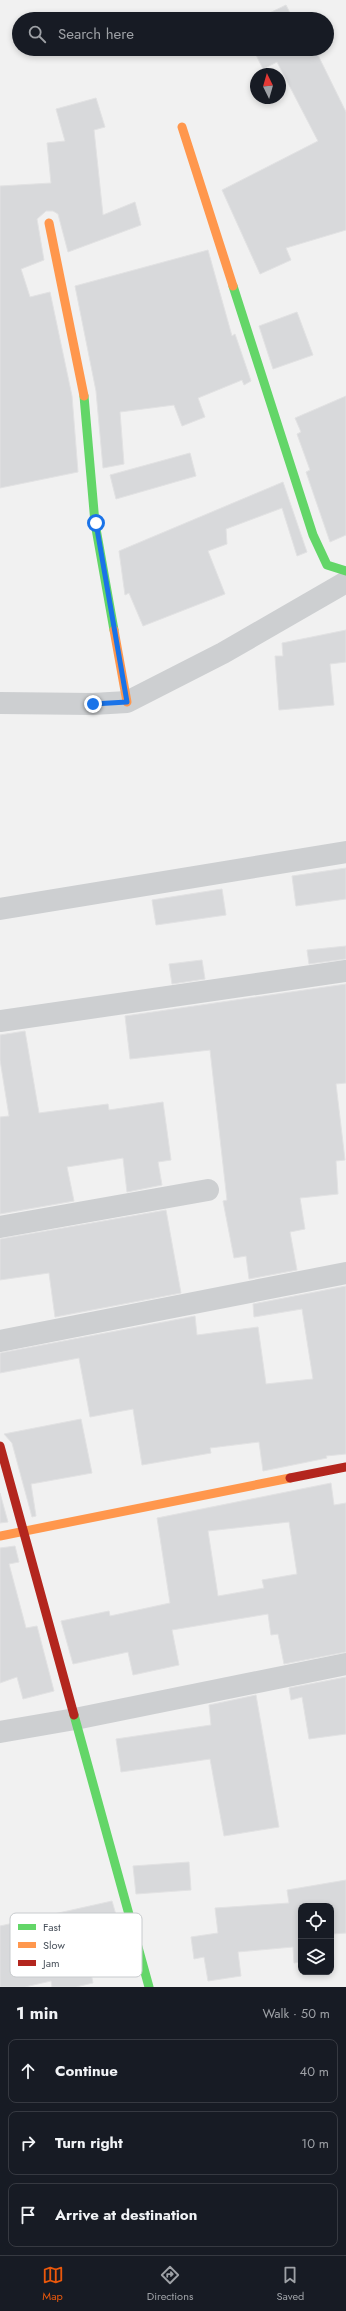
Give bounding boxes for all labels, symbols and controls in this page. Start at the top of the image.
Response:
search box [12,12,334,56]
icon: search [26,23,48,45]
text: Search here [58,23,134,45]
north arrow [250,68,286,104]
route start [87,514,105,532]
route end [84,695,102,713]
map controls [298,1903,334,1975]
button: locate [298,1903,334,1939]
legend [10,1913,142,1977]
text: Fast [43,1919,61,1935]
text: Slow [43,1937,65,1953]
button: layers [298,1939,334,1975]
text: Jam [41,1955,60,1971]
text: 1 min [16,2001,58,2025]
text: Walk · 50 m [263,2004,330,2023]
icon: ahead [17,2060,39,2082]
text: Continue [55,2060,118,2082]
text: 40 m [300,2062,329,2081]
icon: right [17,2132,39,2154]
text: Turn right [55,2132,123,2154]
text: 10 m [301,2134,329,2153]
icon: arrive [17,2204,39,2226]
text: Arrive at destination [55,2204,197,2226]
tab: Map [42,2264,64,2304]
tab: Directions [147,2264,193,2304]
tab: Saved [277,2264,304,2304]

